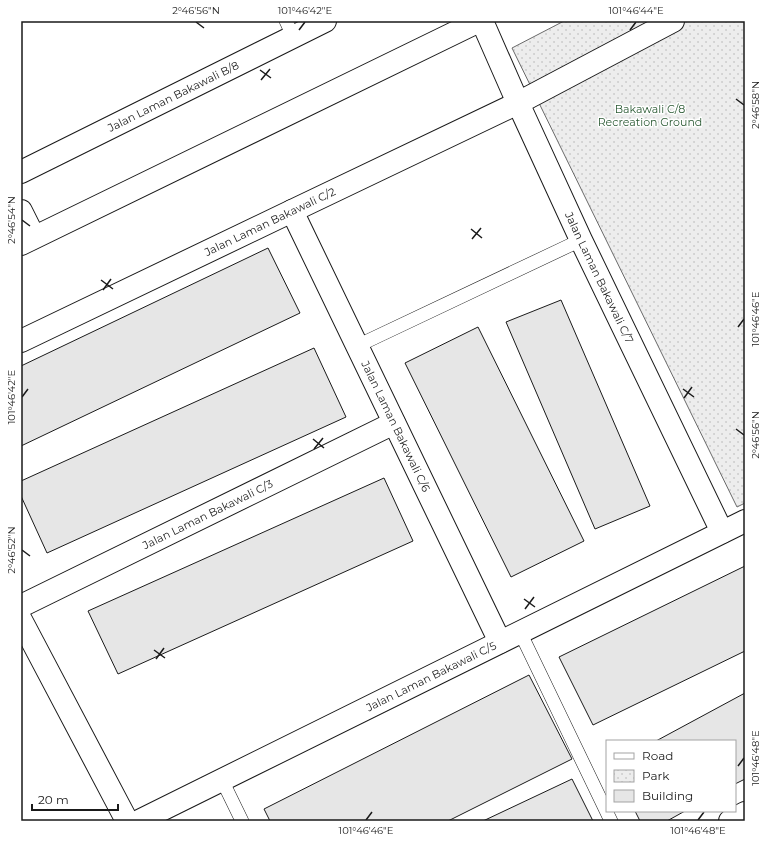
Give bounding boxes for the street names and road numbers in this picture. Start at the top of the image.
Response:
street label: Jalan Laman Bakawali B/8 [105,58,241,135]
street label: Jalan Laman Bakawali C/2 [201,184,338,259]
street label: Jalan Laman Bakawali C/7 [562,209,637,345]
street label: Jalan Laman Bakawali C/6 [358,358,434,494]
street label: Jalan Laman Bakawali C/3 [139,477,275,553]
street label: Jalan Laman Bakawali C/5 [363,638,499,715]

